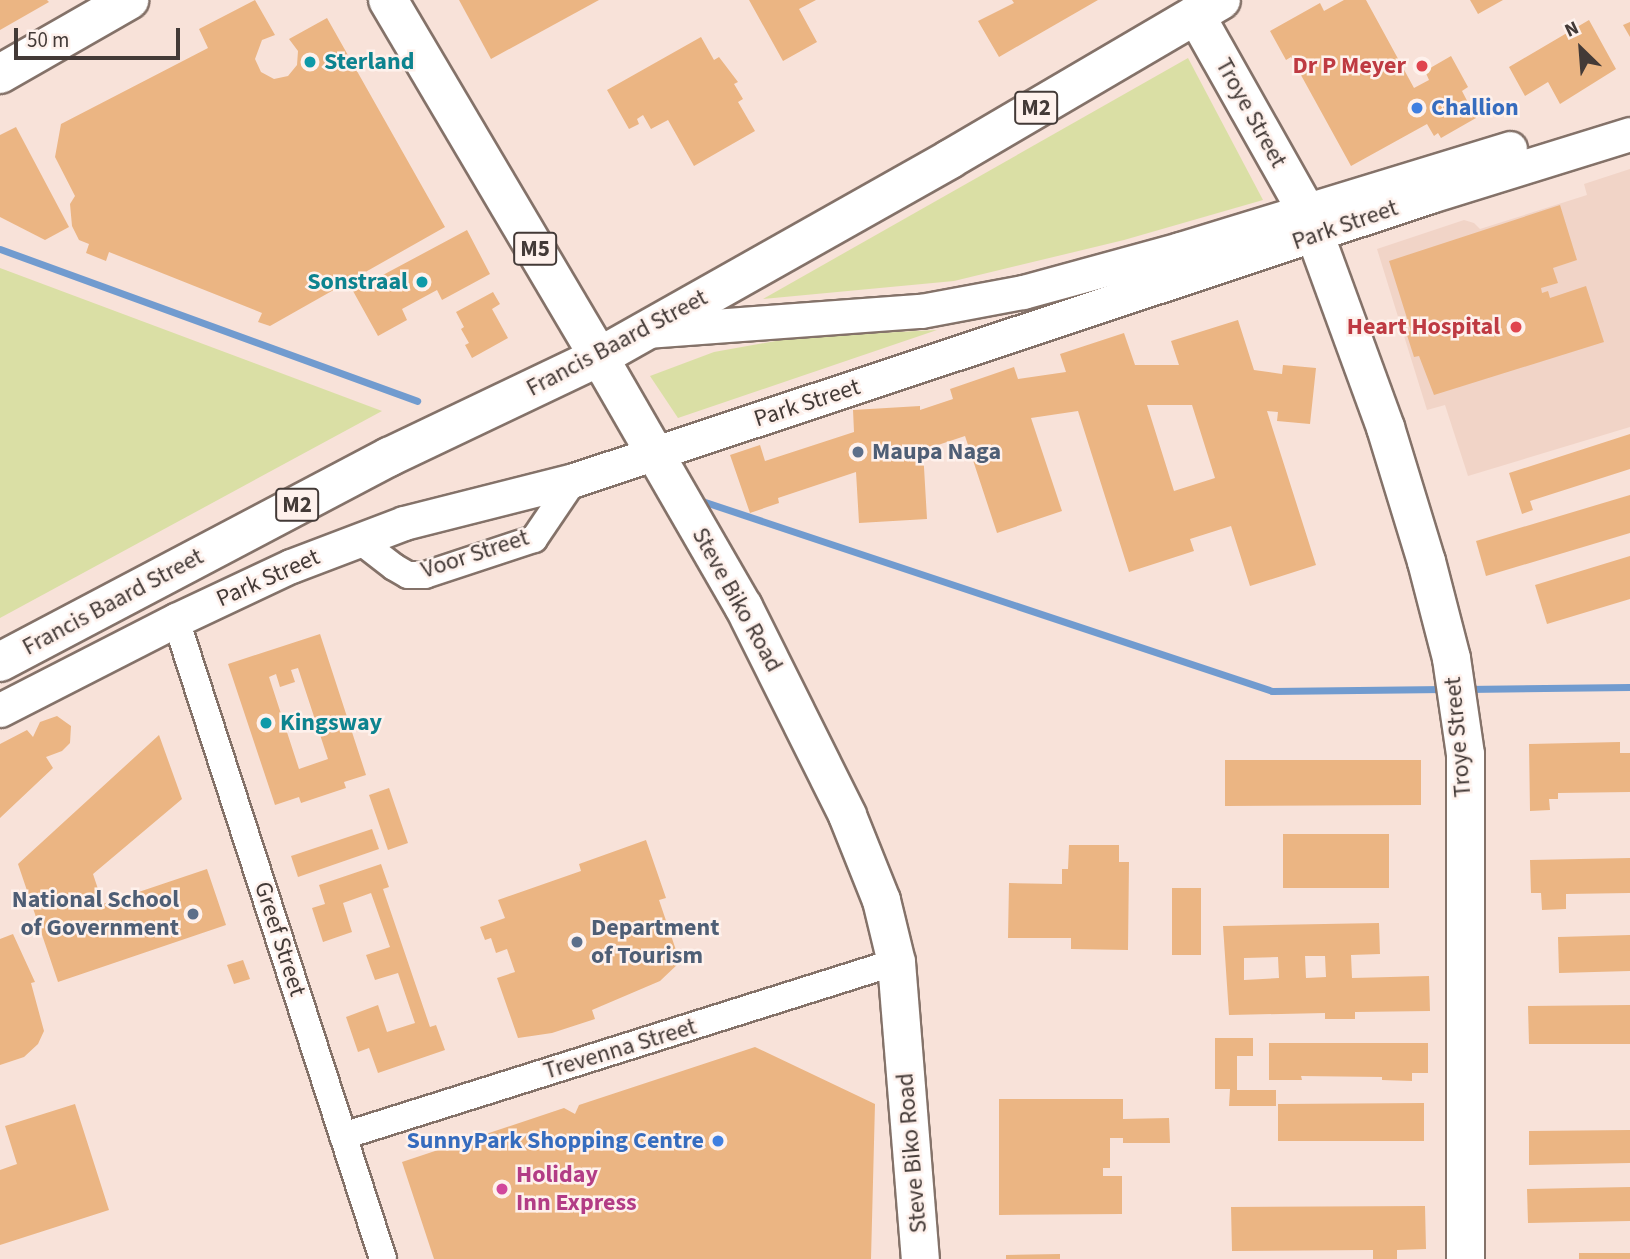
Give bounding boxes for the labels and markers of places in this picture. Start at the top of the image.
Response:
place label: Sterland [324,48,414,76]
place label: Dr P Meyer [1292,52,1406,80]
marker: Sterland [302,54,318,70]
marker: Dr P Meyer [1412,56,1432,76]
place label: Challion [1431,94,1519,122]
marker: Challion [1409,100,1425,116]
place label: Sonstraal [307,268,408,296]
marker: Sonstraal [414,274,430,290]
place label: Heart Hospital [1347,313,1500,341]
marker: Heart Hospital [1506,317,1526,337]
place label: Maupa Naga [872,438,1001,466]
marker: Maupa Naga [850,444,866,460]
place label: Kingsway [280,709,382,737]
marker: Kingsway [258,715,274,731]
place label: National School of Government [12,886,179,942]
marker: National School of Government [185,906,201,922]
place label: Department of Tourism [591,914,719,970]
marker: Department of Tourism [569,934,585,950]
place label: SunnyPark Shopping Centre [407,1127,704,1155]
marker: SunnyPark Shopping Centre [710,1133,726,1149]
place label: Holiday Inn Express [516,1161,637,1217]
marker: Holiday Inn Express [494,1181,510,1197]

